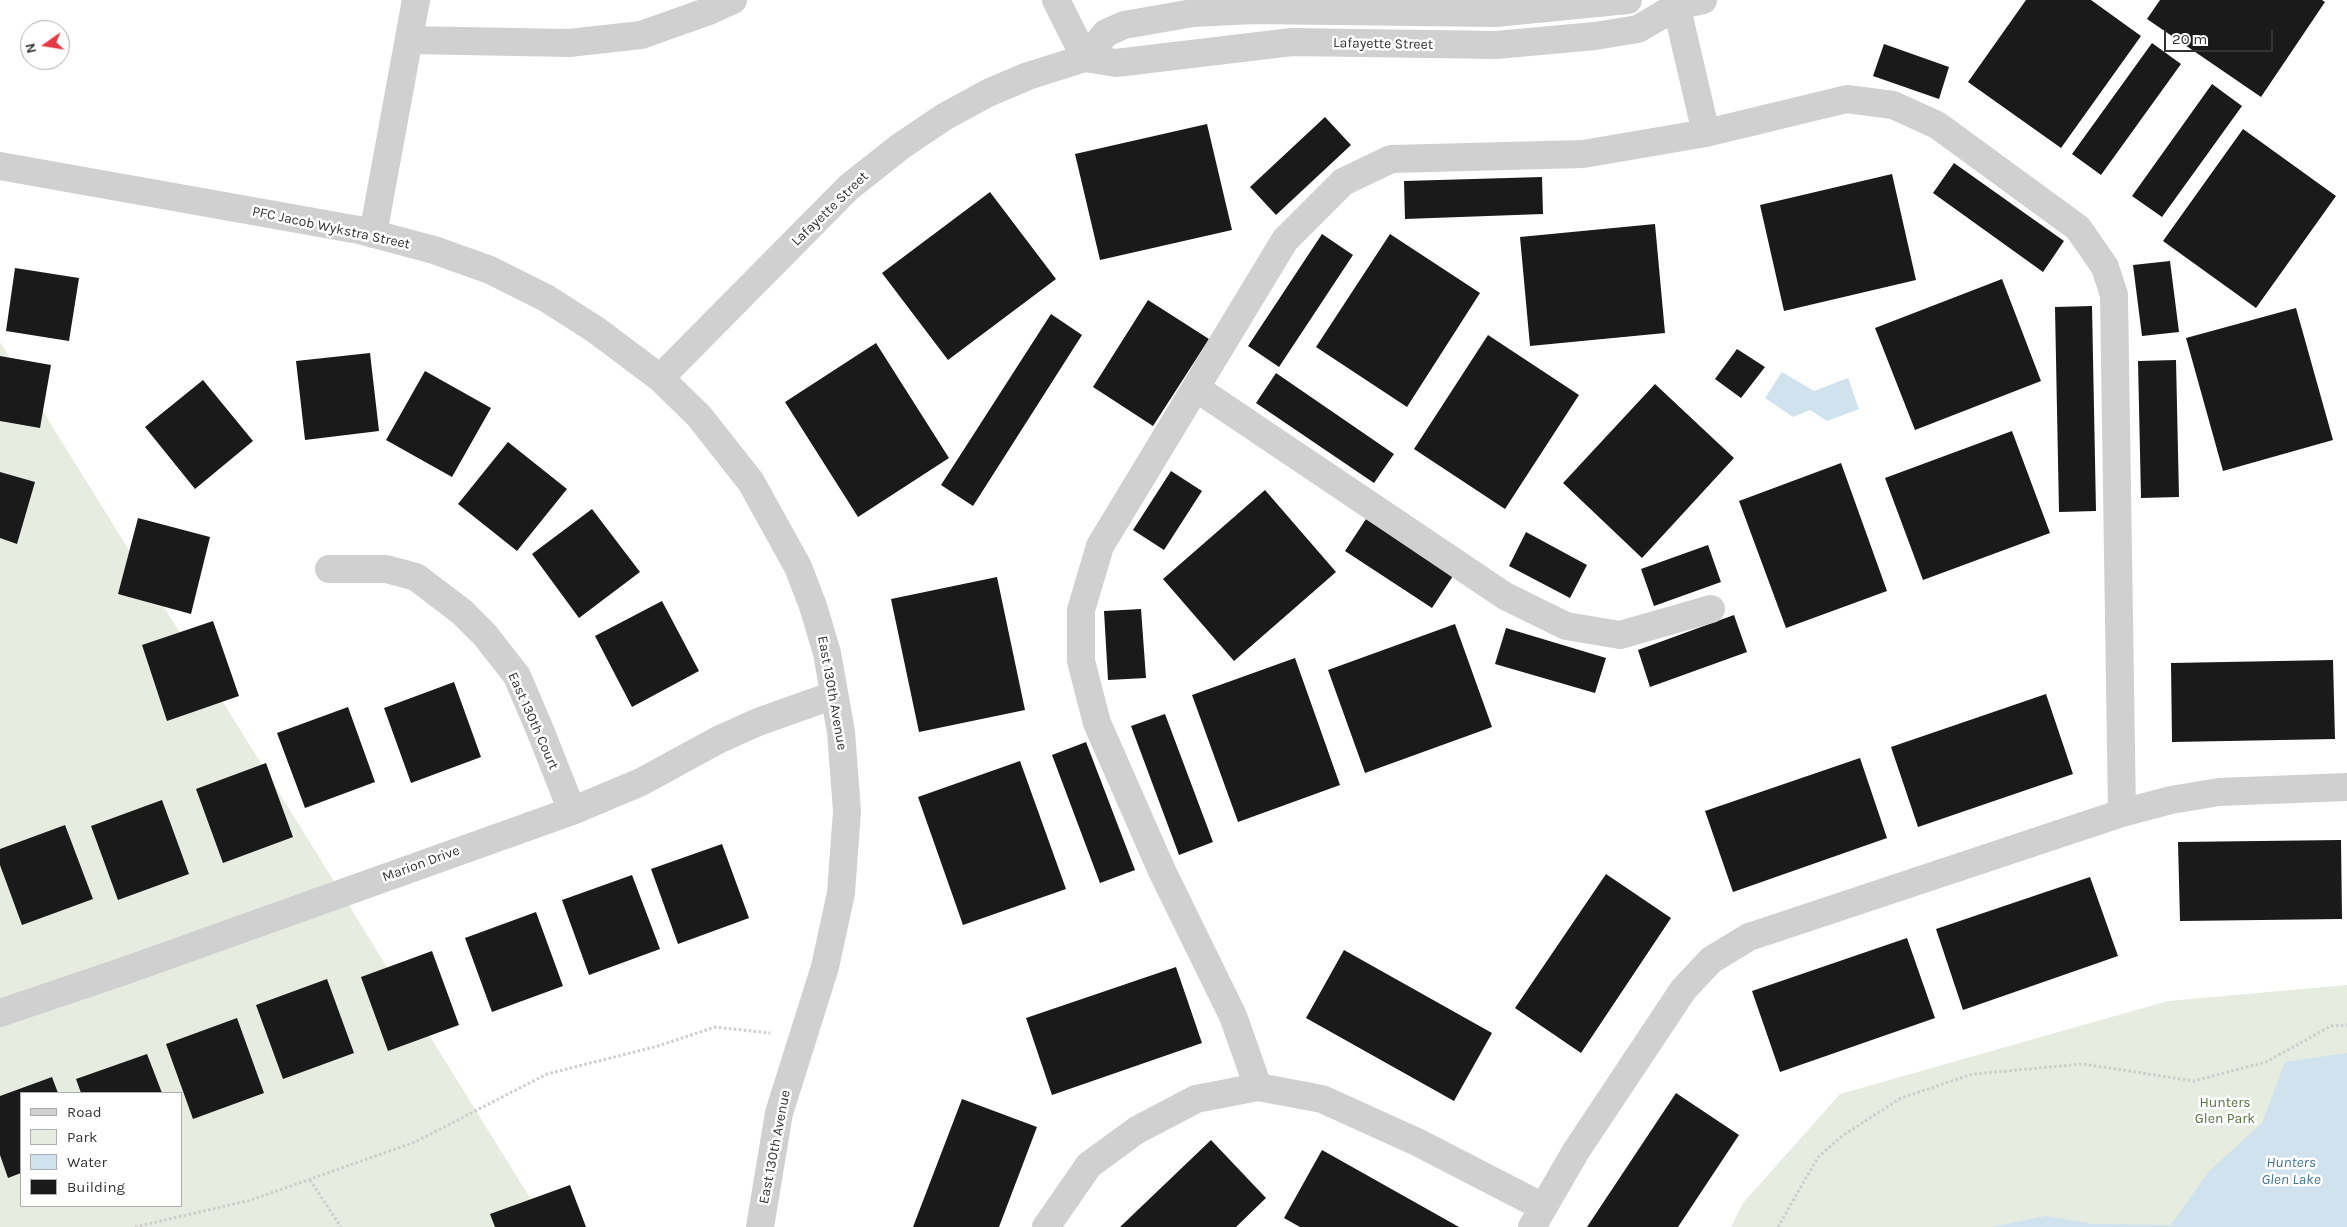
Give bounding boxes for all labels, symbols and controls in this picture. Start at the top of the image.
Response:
north arrow [20,20,70,70]
scale bar [2167,20,2276,52]
text: 20 m [2172,30,2207,48]
street label: Lafayette Street [1333,35,1433,53]
text: N [21,41,40,55]
street label: Lafayette Street [788,168,872,250]
street label: PFC Jacob Wykstra Street [251,203,411,253]
street label: East 130th Avenue [814,635,850,751]
street label: East 130th Court [504,670,562,772]
street label: Marion Drive [380,842,462,886]
street label: East 130th Avenue [756,1089,794,1205]
legend [20,1092,182,1207]
park label: Hunters Glen Park [2195,1095,2255,1128]
text: Road [67,1103,102,1121]
text: Park [67,1128,97,1146]
text: Water [67,1153,107,1171]
water label: Hunters Glen Lake [2261,1154,2321,1189]
text: Building [67,1178,125,1196]

